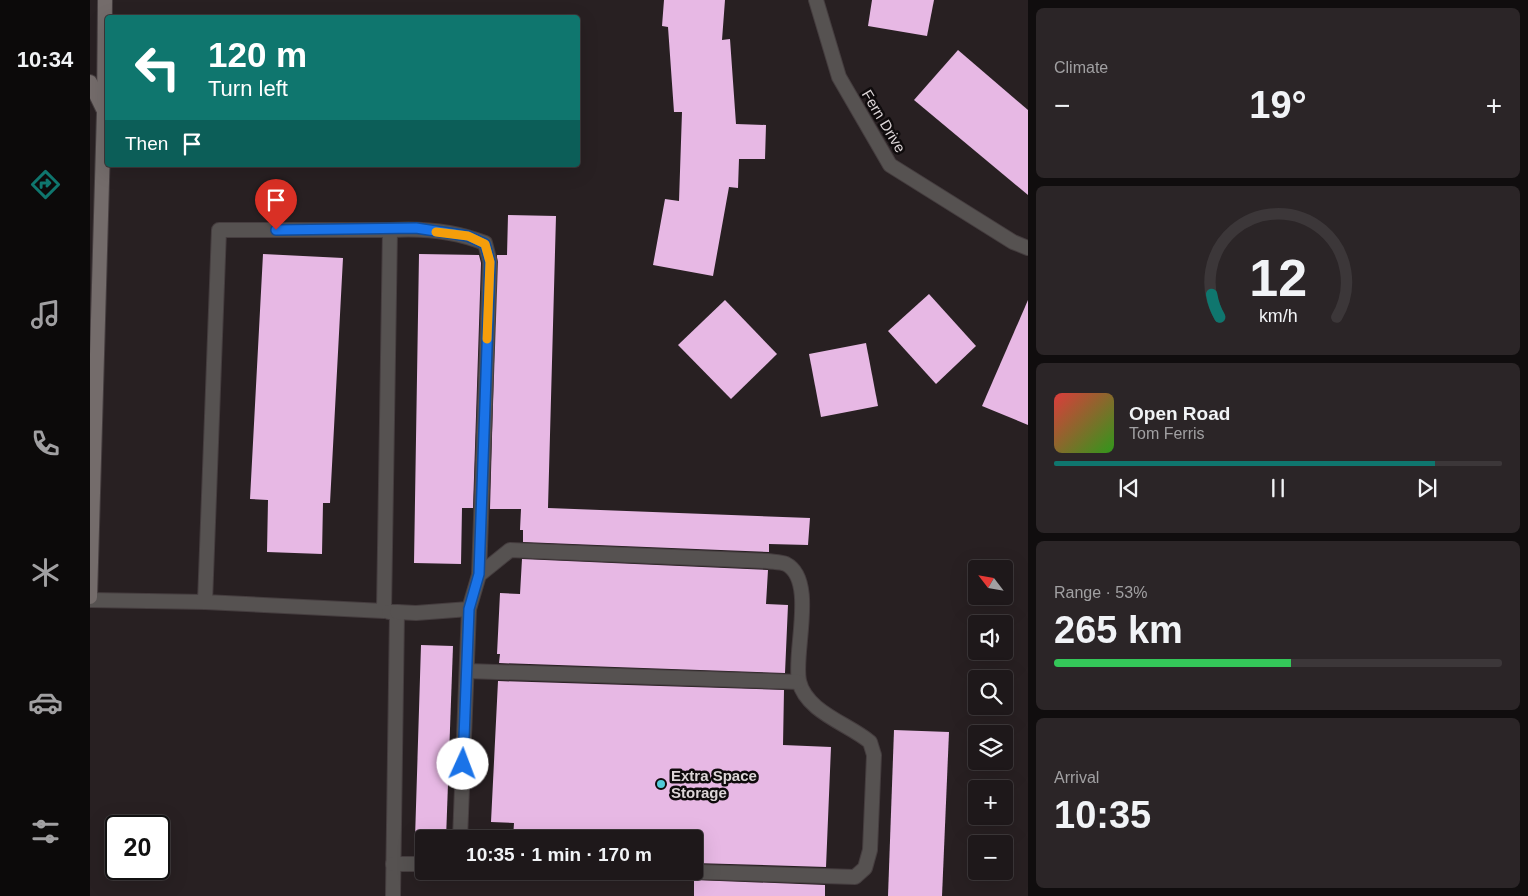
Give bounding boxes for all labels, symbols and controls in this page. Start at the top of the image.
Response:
icon: left [125,35,190,100]
text: 120 m [208,35,307,74]
text: 10:34 [17,47,73,72]
text: Climate [1054,59,1108,76]
text: Turn left [208,76,288,101]
text: 19° [1249,84,1307,126]
street label: Fern Drive [859,87,909,155]
text: − [1054,90,1070,121]
text: + [1486,90,1502,121]
icon: arrive [178,130,206,158]
text: Then [125,133,168,154]
icon: directions [28,167,63,202]
pin [255,179,297,230]
icon: arrive [262,186,290,214]
text: 12 [1249,249,1307,307]
icon: music [28,297,63,332]
text: km/h [1259,306,1297,326]
text: Open Road [1129,403,1230,424]
text: Tom Ferris [1129,425,1205,442]
icon: phone [28,426,63,461]
icon: previous [1115,474,1143,502]
icon: pause [1264,474,1292,502]
icon: next [1413,474,1441,502]
icon: climate [28,555,63,590]
north arrow [968,560,1012,605]
map controls [968,560,1013,880]
text: Range · 53% [1054,584,1147,601]
text: 265 km [1054,609,1183,651]
button: sound [968,615,1013,660]
button: search [968,670,1013,715]
icon: car [28,685,63,720]
button: layers [968,725,1013,770]
position arrow [436,737,488,789]
place label: Extra Space Storage [671,767,757,801]
text: Arrival [1054,769,1099,786]
marker: Extra Space Storage [655,778,667,790]
button: + [968,780,1013,825]
text: 10:35 [1054,794,1151,836]
icon: filters [28,814,63,849]
speed limit sign: 20 [105,815,170,880]
button: − [968,835,1013,880]
text: 10:35 · 1 min · 170 m [466,844,652,865]

